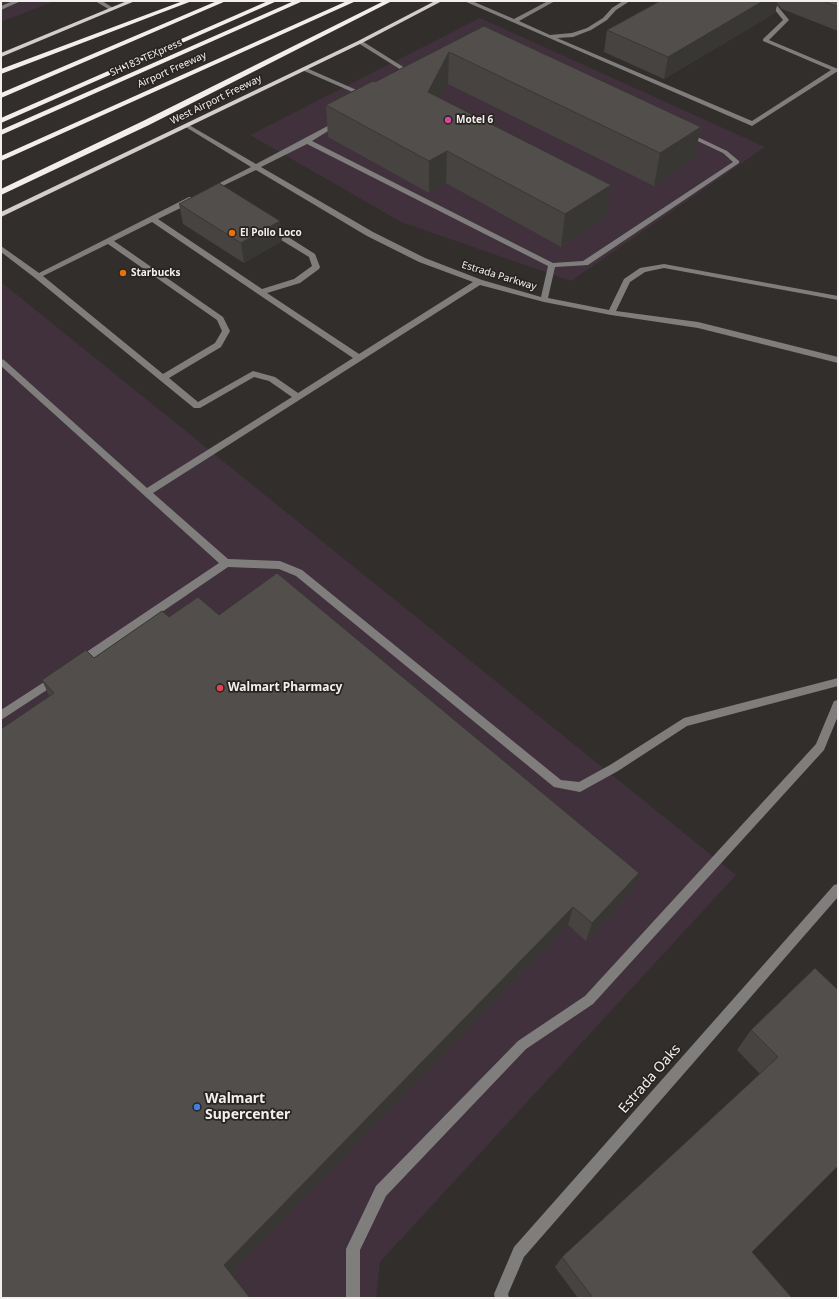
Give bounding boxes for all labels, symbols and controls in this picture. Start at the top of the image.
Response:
street label: SH 183 TEXpress [108,37,184,79]
street label: Airport Freeway [136,49,208,91]
street label: West Airport Freeway [168,73,264,127]
place label: Motel 6 [456,114,493,126]
marker: Motel 6 [443,115,453,125]
place label: El Pollo Loco [240,227,302,239]
marker: El Pollo Loco [227,228,237,238]
street label: Estrada Parkway [460,259,538,293]
place label: Starbucks [131,267,181,279]
marker: Starbucks [118,268,128,278]
place label: Walmart Pharmacy [228,681,342,695]
marker: Walmart Pharmacy [215,683,225,693]
street label: Estrada Oaks [615,1041,685,1117]
place label: Walmart Supercenter [205,1091,290,1124]
marker: Walmart Supercenter [192,1102,202,1112]

